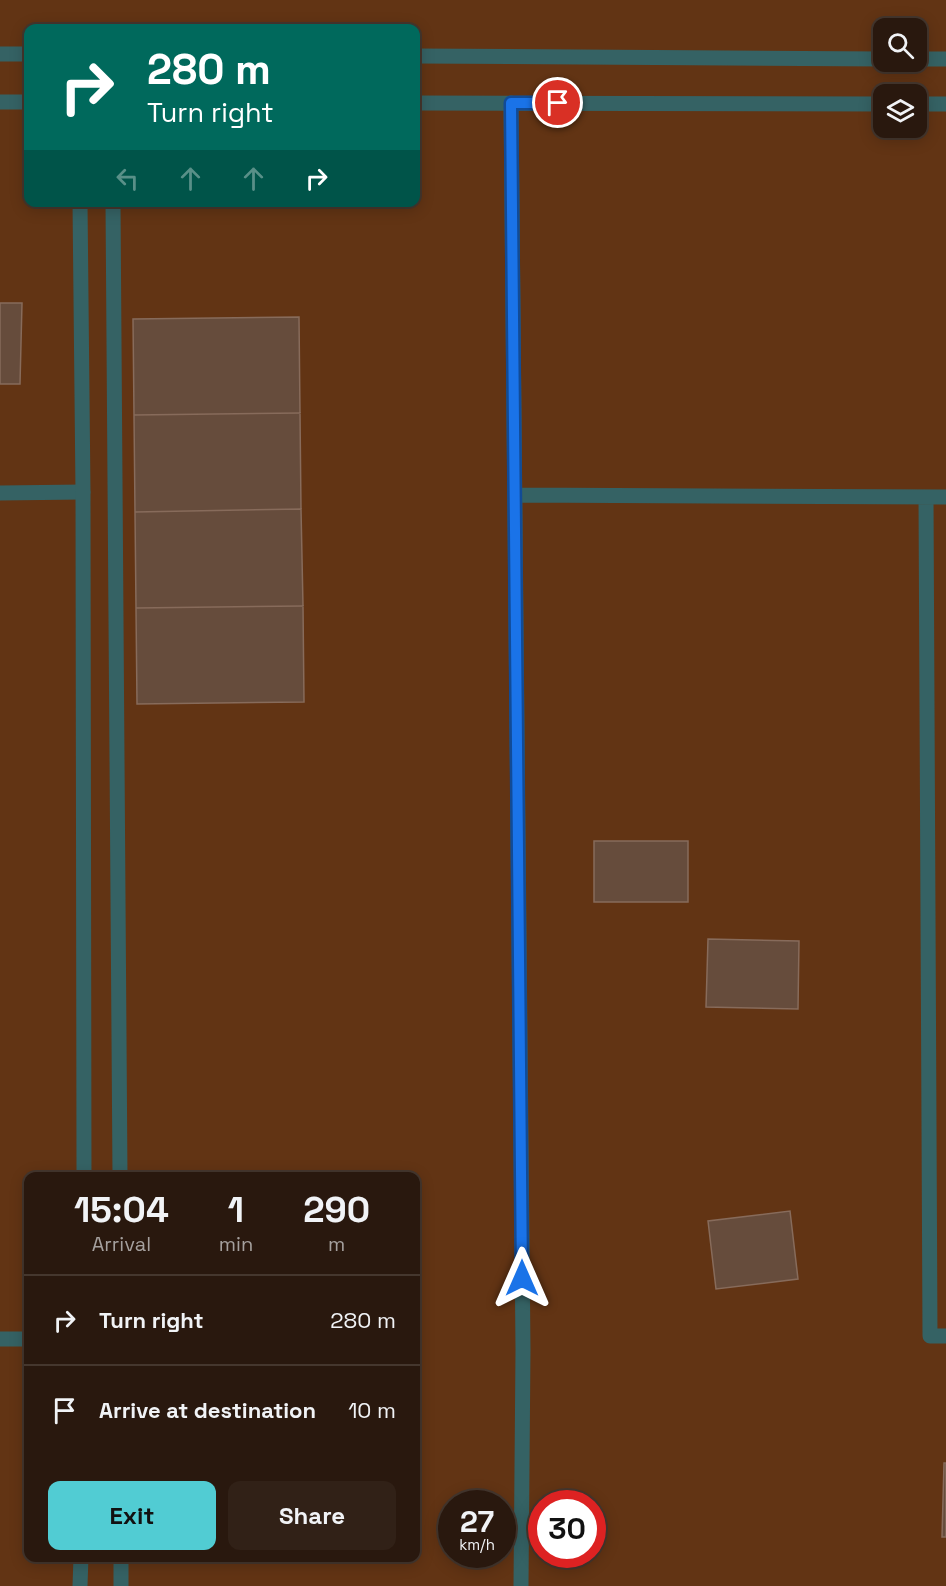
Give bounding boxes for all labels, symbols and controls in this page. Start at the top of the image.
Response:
map controls [873,18,927,138]
button: search [873,18,927,72]
text: 280 m [147,43,271,96]
icon: right [48,48,126,126]
pin [532,77,583,128]
button: layers [873,84,927,138]
icon: arrive [541,86,574,119]
text: Turn right [147,95,274,130]
icon: left [111,162,144,195]
icon: ahead [174,162,207,195]
icon: ahead [237,162,270,195]
icon: right [300,162,333,195]
text: 15:04 [74,1187,169,1233]
text: 1 [228,1187,244,1233]
text: 290 [303,1187,370,1233]
text: Arrival [92,1231,151,1257]
text: min [219,1231,253,1257]
text: m [328,1231,345,1257]
position arrow [490,1246,554,1310]
icon: right [48,1304,81,1337]
text: Turn right [99,1306,204,1334]
text: 280 m [330,1306,396,1334]
icon: arrive [48,1394,81,1427]
text: Arrive at destination [99,1396,316,1424]
text: 10 m [348,1396,396,1424]
button: Exit [48,1481,216,1550]
button: Share [228,1481,396,1550]
speed limit sign: 30 [528,1490,606,1568]
text: 27 [460,1502,494,1541]
text: km/h [459,1535,495,1554]

